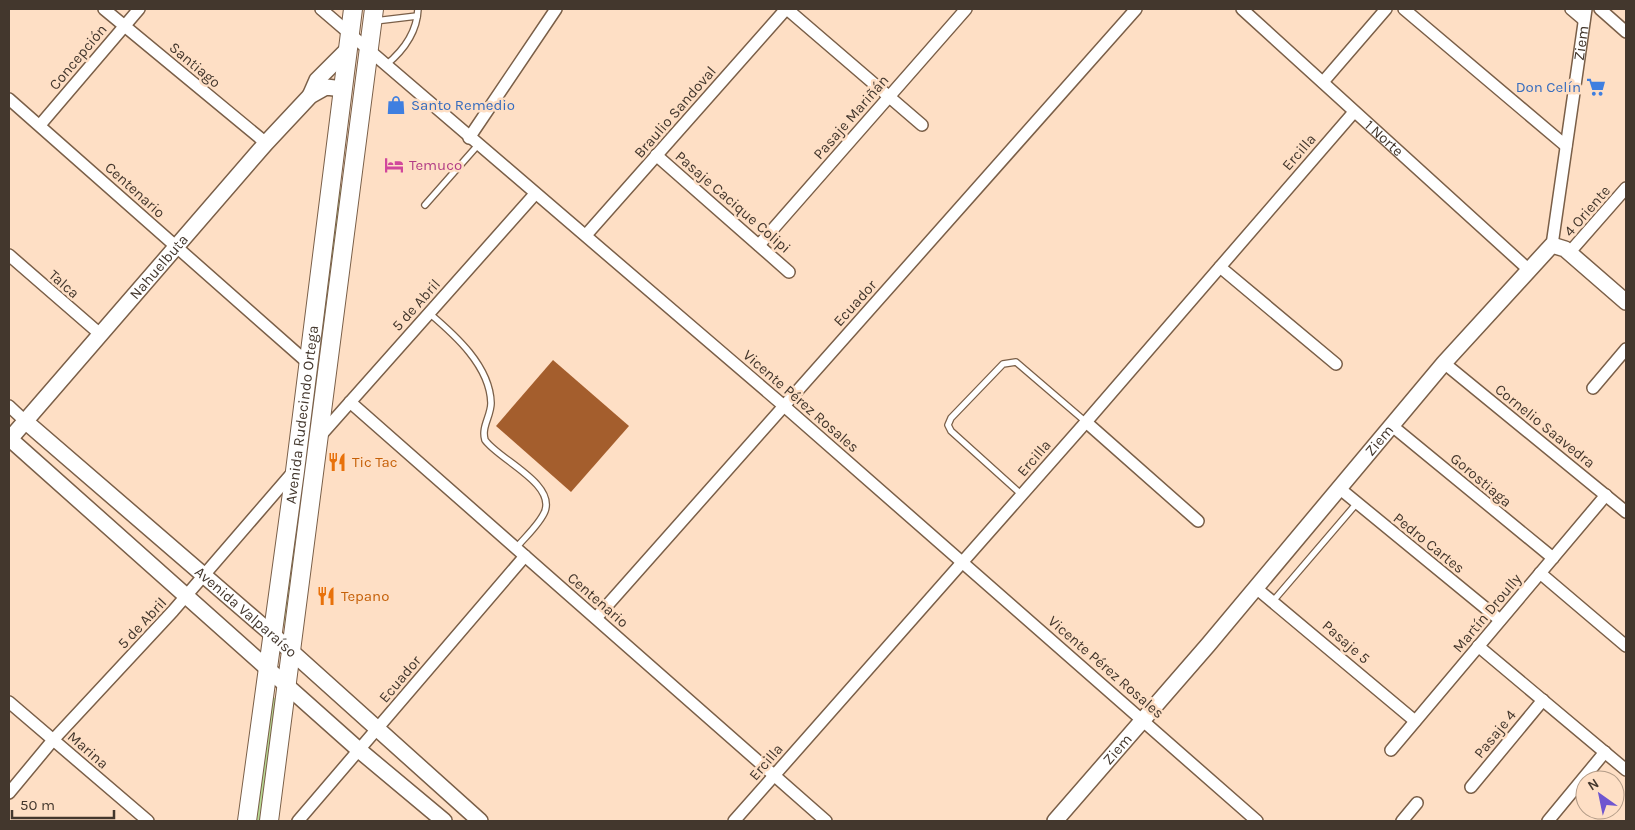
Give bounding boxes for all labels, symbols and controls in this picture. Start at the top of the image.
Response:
street label: Concepción [45,21,111,93]
street label: Ziem [1570,24,1593,62]
street label: Santiago [166,38,224,92]
street label: Braulio Sandoval [630,62,720,162]
street label: Pasaje Mariñán [809,71,893,163]
supermarket icon: Don Celín [1585,76,1607,98]
place label: Don Celín [1516,78,1581,96]
shop icon: Santo Remedio [385,94,407,116]
place label: Santo Remedio [411,96,515,114]
street label: 1 Norte [1361,116,1407,160]
street label: Ercilla [1278,130,1320,174]
street label: Pasaje Cacique Colipi [672,147,794,257]
hotel icon: Temuco [383,154,405,176]
place label: Temuco [409,156,462,174]
street label: Centenario [101,158,169,222]
street label: 4 Oriente [1560,182,1614,240]
street label: Nahuelbuta [126,231,192,303]
street label: Talca [45,266,83,302]
street label: 5 de Abril [388,275,444,335]
street label: Ecuador [830,276,881,330]
street label: Avenida Rudecindo Ortega [282,324,322,505]
street label: Vicente Pérez Rosales [739,346,863,456]
street label: Cornelio Saavedra [1491,380,1599,472]
street label: Ziem [1361,421,1397,460]
street label: Ercilla [1013,436,1055,480]
street label: Gorostiaga [1447,449,1515,511]
restaurant icon: Tic Tac [326,451,348,473]
place label: Tic Tac [352,453,397,471]
street label: Pedro Cartes [1390,509,1468,577]
street label: Avenida Valparaíso [191,563,301,661]
street label: Centenario [564,569,632,631]
street label: Martín Droully [1449,570,1525,656]
restaurant icon: Tepano [315,585,337,607]
place label: Tepano [341,587,389,605]
street label: 5 de Abril [114,594,170,652]
street label: Vicente Pérez Rosales [1044,612,1168,722]
street label: Pasaje 5 [1319,616,1373,668]
street label: Ecuador [375,651,425,706]
street label: Pasaje 4 [1470,706,1520,762]
street label: Marina [64,727,112,773]
street label: Ziem [1099,730,1136,768]
street label: Ercilla [745,740,787,784]
north arrow [1575,770,1625,820]
text: N [1584,775,1602,794]
scale bar [12,788,115,820]
text: 50 m [20,796,55,814]

